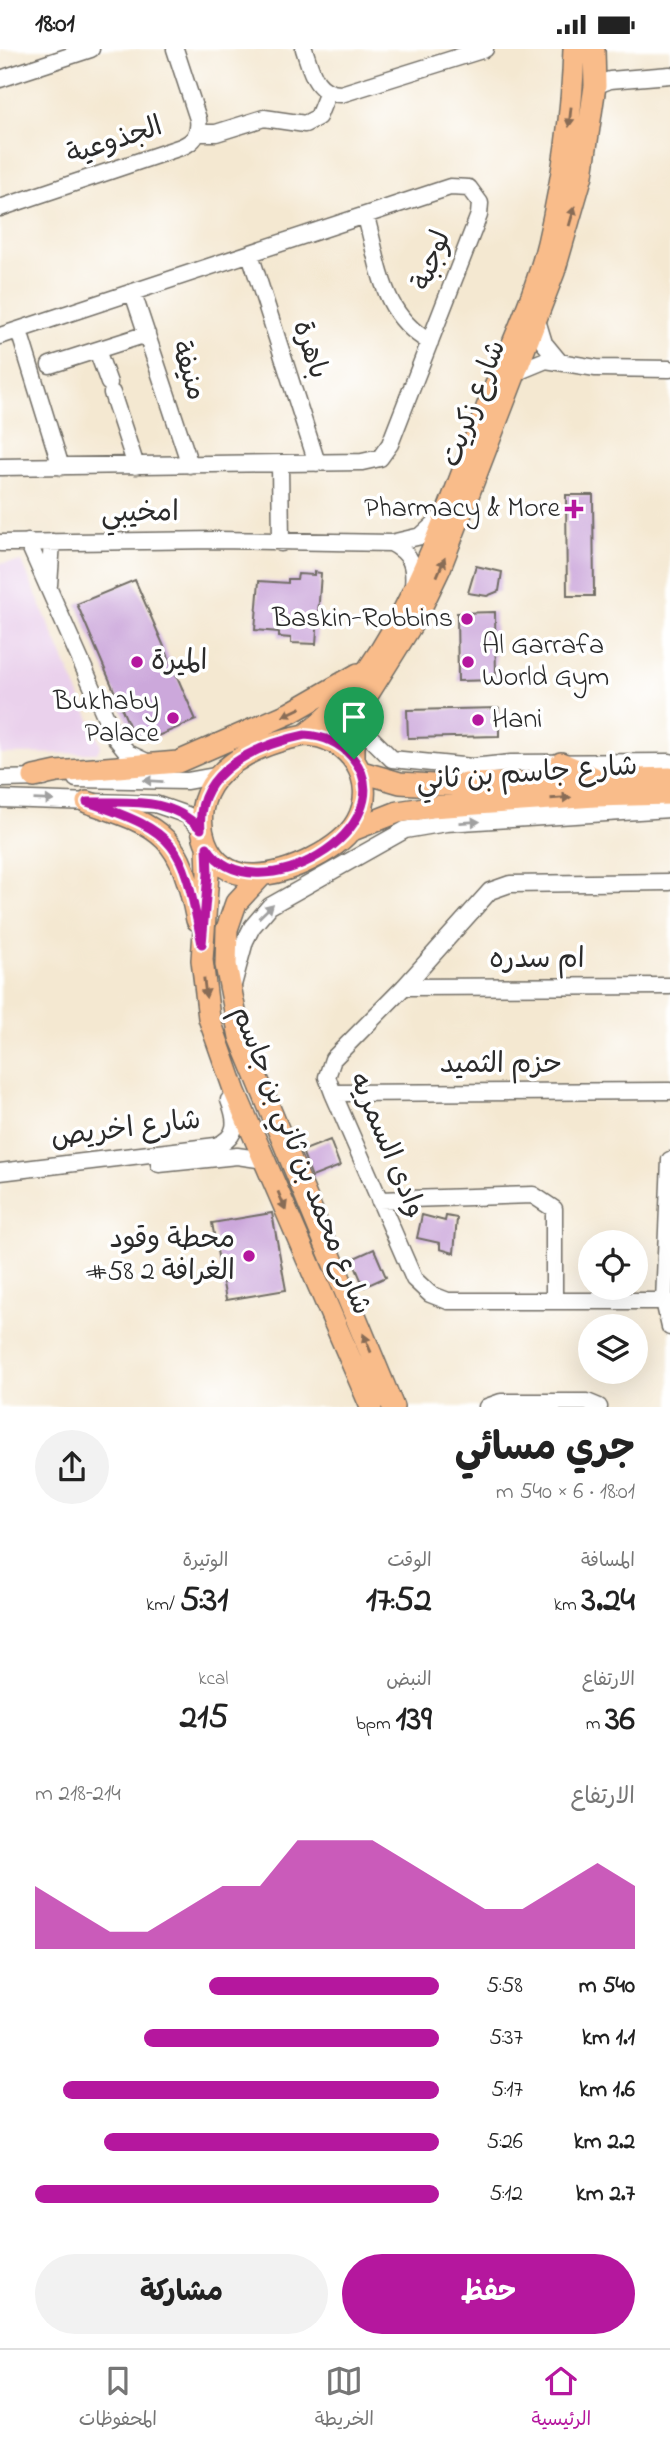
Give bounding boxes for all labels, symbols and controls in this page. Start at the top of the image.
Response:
text: 18:01 [35,6,75,44]
one-way arrow [565,106,576,128]
street label: الجذوعية [62,107,168,177]
one-way arrow [568,205,578,226]
street label: لوجبة [403,225,463,297]
street label: باهرة [280,315,338,385]
street label: شارع زكريت [432,334,518,474]
street label: منيفة [158,336,216,406]
place label: Pharmacy & More [364,489,560,530]
street label: امخيبي [101,493,179,536]
marker: Pharmacy & More [566,501,582,517]
one-way arrow [436,556,447,577]
place label: Baskin-Robbins [271,599,453,640]
marker: Baskin-Robbins [459,611,475,627]
place label: Al Garrafa World Gym [482,626,609,699]
place label: الميرة [151,642,208,683]
marker: الميرة [129,654,145,670]
marker: Al Garrafa World Gym [460,654,476,670]
place label: Bukhaby Palace [52,682,159,755]
pin [324,687,384,759]
icon: arrive [335,698,373,736]
place label: Hani [492,700,542,741]
one-way arrow [282,706,302,717]
marker: Bukhaby Palace [165,710,181,726]
marker: Hani [470,712,486,728]
street label: شارع جاسم بن ثاني [415,747,639,804]
one-way arrow [142,776,164,787]
one-way arrow [550,792,572,803]
one-way arrow [33,795,55,806]
one-way arrow [459,816,481,827]
one-way arrow [257,903,275,919]
street label: ام سدره [489,940,585,981]
one-way arrow [199,977,210,999]
street label: شارع محمد بن ثاني بن جاسم [218,1000,381,1322]
street label: حزم الثميد [440,1045,562,1086]
street label: وادى السمريه [337,1067,435,1225]
street label: شارع اخريص [49,1100,203,1160]
one-way arrow [277,1191,288,1212]
place label: محطة وقود #58 الغرافة 2 [86,1220,235,1293]
map controls [578,1230,648,1384]
button: locate [578,1230,648,1300]
marker: محطة وقود #58 الغرافة 2 [241,1248,257,1264]
button: layers [578,1314,648,1384]
one-way arrow [361,1333,372,1354]
text: جري مسائي [455,1422,635,1478]
button: share [35,1430,109,1504]
text: 18:01 · 6 × 540 m [496,1476,635,1509]
text: الوتيرة [182,1548,228,1575]
text: الوقت [387,1548,432,1575]
text: المسافة [581,1548,635,1575]
text: 5:31 [180,1576,228,1627]
text: 17:52 [366,1576,432,1627]
text: 3.24 [582,1576,635,1627]
text: /km [146,1592,180,1619]
text: km [554,1592,582,1619]
text: kcal [198,1666,228,1693]
text: النبض [386,1667,432,1694]
text: الارتفاع [582,1667,635,1694]
text: 215 [180,1693,228,1744]
text: 139 [396,1695,432,1746]
text: 36 [605,1695,635,1746]
text: bpm [356,1711,396,1738]
text: m [586,1711,605,1738]
text: 214–218 m [35,1778,121,1811]
text: الارتفاع [571,1781,635,1814]
text: 5:58 [486,1970,523,2003]
text: 540 m [579,1970,635,2003]
text: 5:37 [489,2022,523,2055]
text: 1.1 km [582,2022,635,2055]
text: 5:17 [491,2074,523,2107]
text: 1.6 km [579,2074,635,2107]
text: 5:26 [486,2126,523,2159]
text: 2.2 km [574,2126,635,2159]
text: 5:12 [489,2178,523,2211]
text: 2.7 km [576,2178,635,2211]
button: مشاركة [35,2254,328,2334]
button: حفظ [342,2254,635,2334]
tab: المحفوظات [79,2362,157,2435]
tab: الخريطة [315,2362,374,2435]
tab: الرئيسية [532,2362,591,2435]

